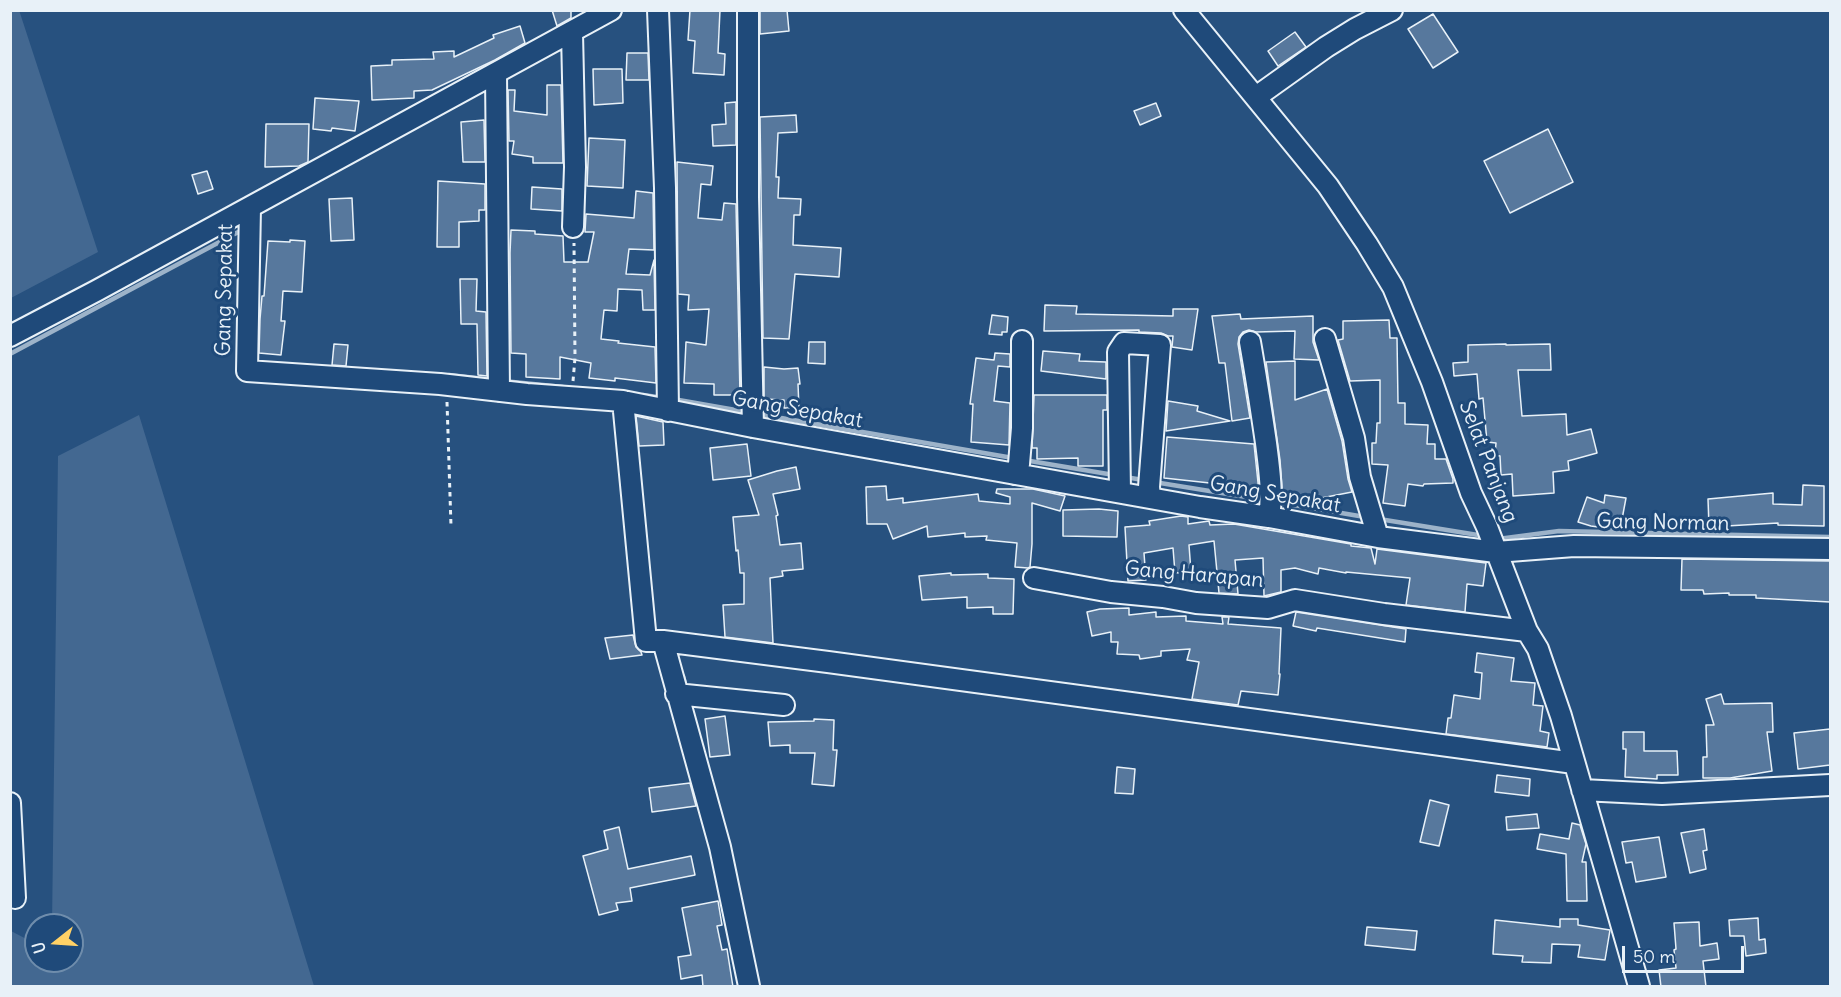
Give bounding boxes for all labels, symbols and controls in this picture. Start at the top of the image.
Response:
street label: Gang Sepakat [211,223,239,357]
street label: Gang Sepakat [730,386,864,434]
street label: Selat Panjang [1453,397,1523,527]
street label: Gang Sepakat [1208,471,1342,519]
street label: Gang Norman [1596,509,1730,537]
street label: Gang Harapan [1123,556,1265,594]
north arrow [24,913,84,973]
scale bar [1625,934,1746,972]
text: U [28,940,50,956]
text: 50 m [1633,945,1675,968]

